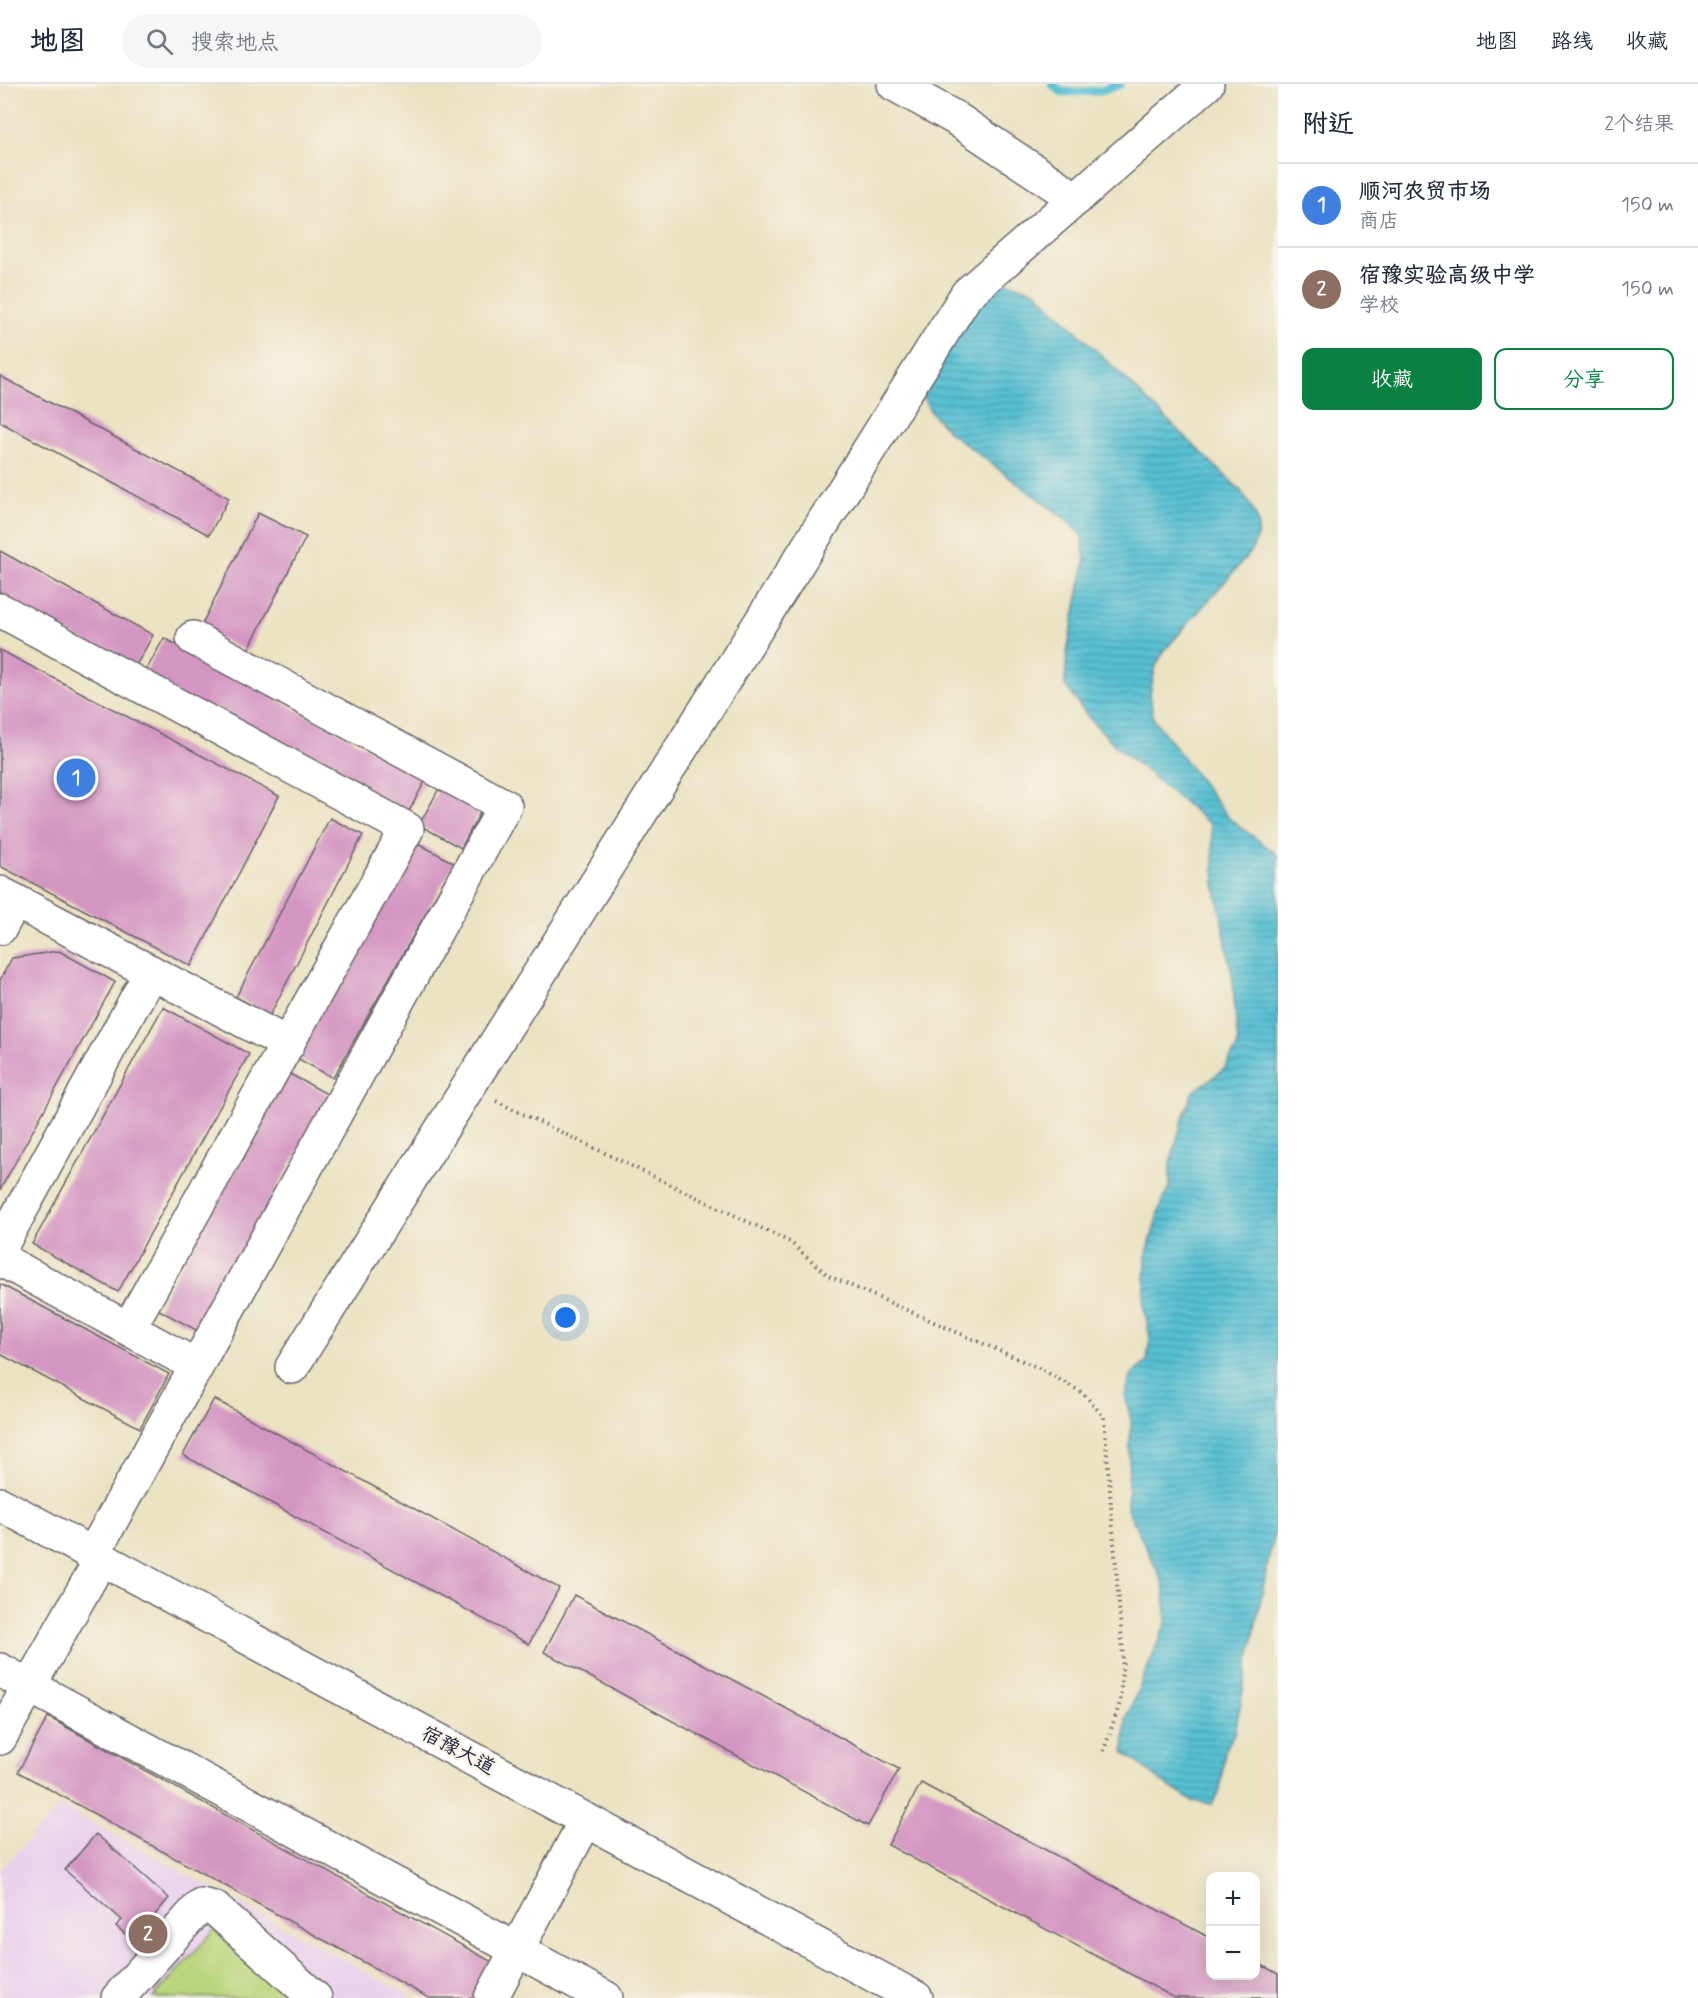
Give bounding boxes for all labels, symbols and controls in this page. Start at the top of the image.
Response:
search box [122,14,542,68]
text: 地图 [30,24,86,61]
icon: search [143,25,176,58]
text: 地图 [1476,28,1518,56]
text: 路线 [1551,28,1593,56]
text: 收藏 [1626,28,1668,56]
text: 搜索地点 [191,29,279,57]
text: 附近 [1302,108,1354,142]
text: 2个结果 [1604,111,1674,138]
text: 顺河农贸市场 [1359,178,1491,206]
text: 1 [1317,192,1326,219]
text: 150 m [1621,192,1674,219]
text: 商店 [1359,208,1399,235]
text: 宿豫实验高级中学 [1359,262,1535,290]
text: 2 [1317,276,1326,303]
text: 150 m [1621,276,1674,303]
text: 学校 [1359,292,1399,319]
button: 收藏 [1302,348,1482,410]
button: 分享 [1494,348,1674,410]
pin: 1 [56,756,96,800]
your location [551,1303,580,1332]
street label: 宿豫大道 [416,1720,500,1782]
map controls [1206,1872,1260,1980]
button: + [1206,1872,1260,1926]
pin: 2 [128,1912,168,1956]
button: − [1206,1926,1260,1980]

